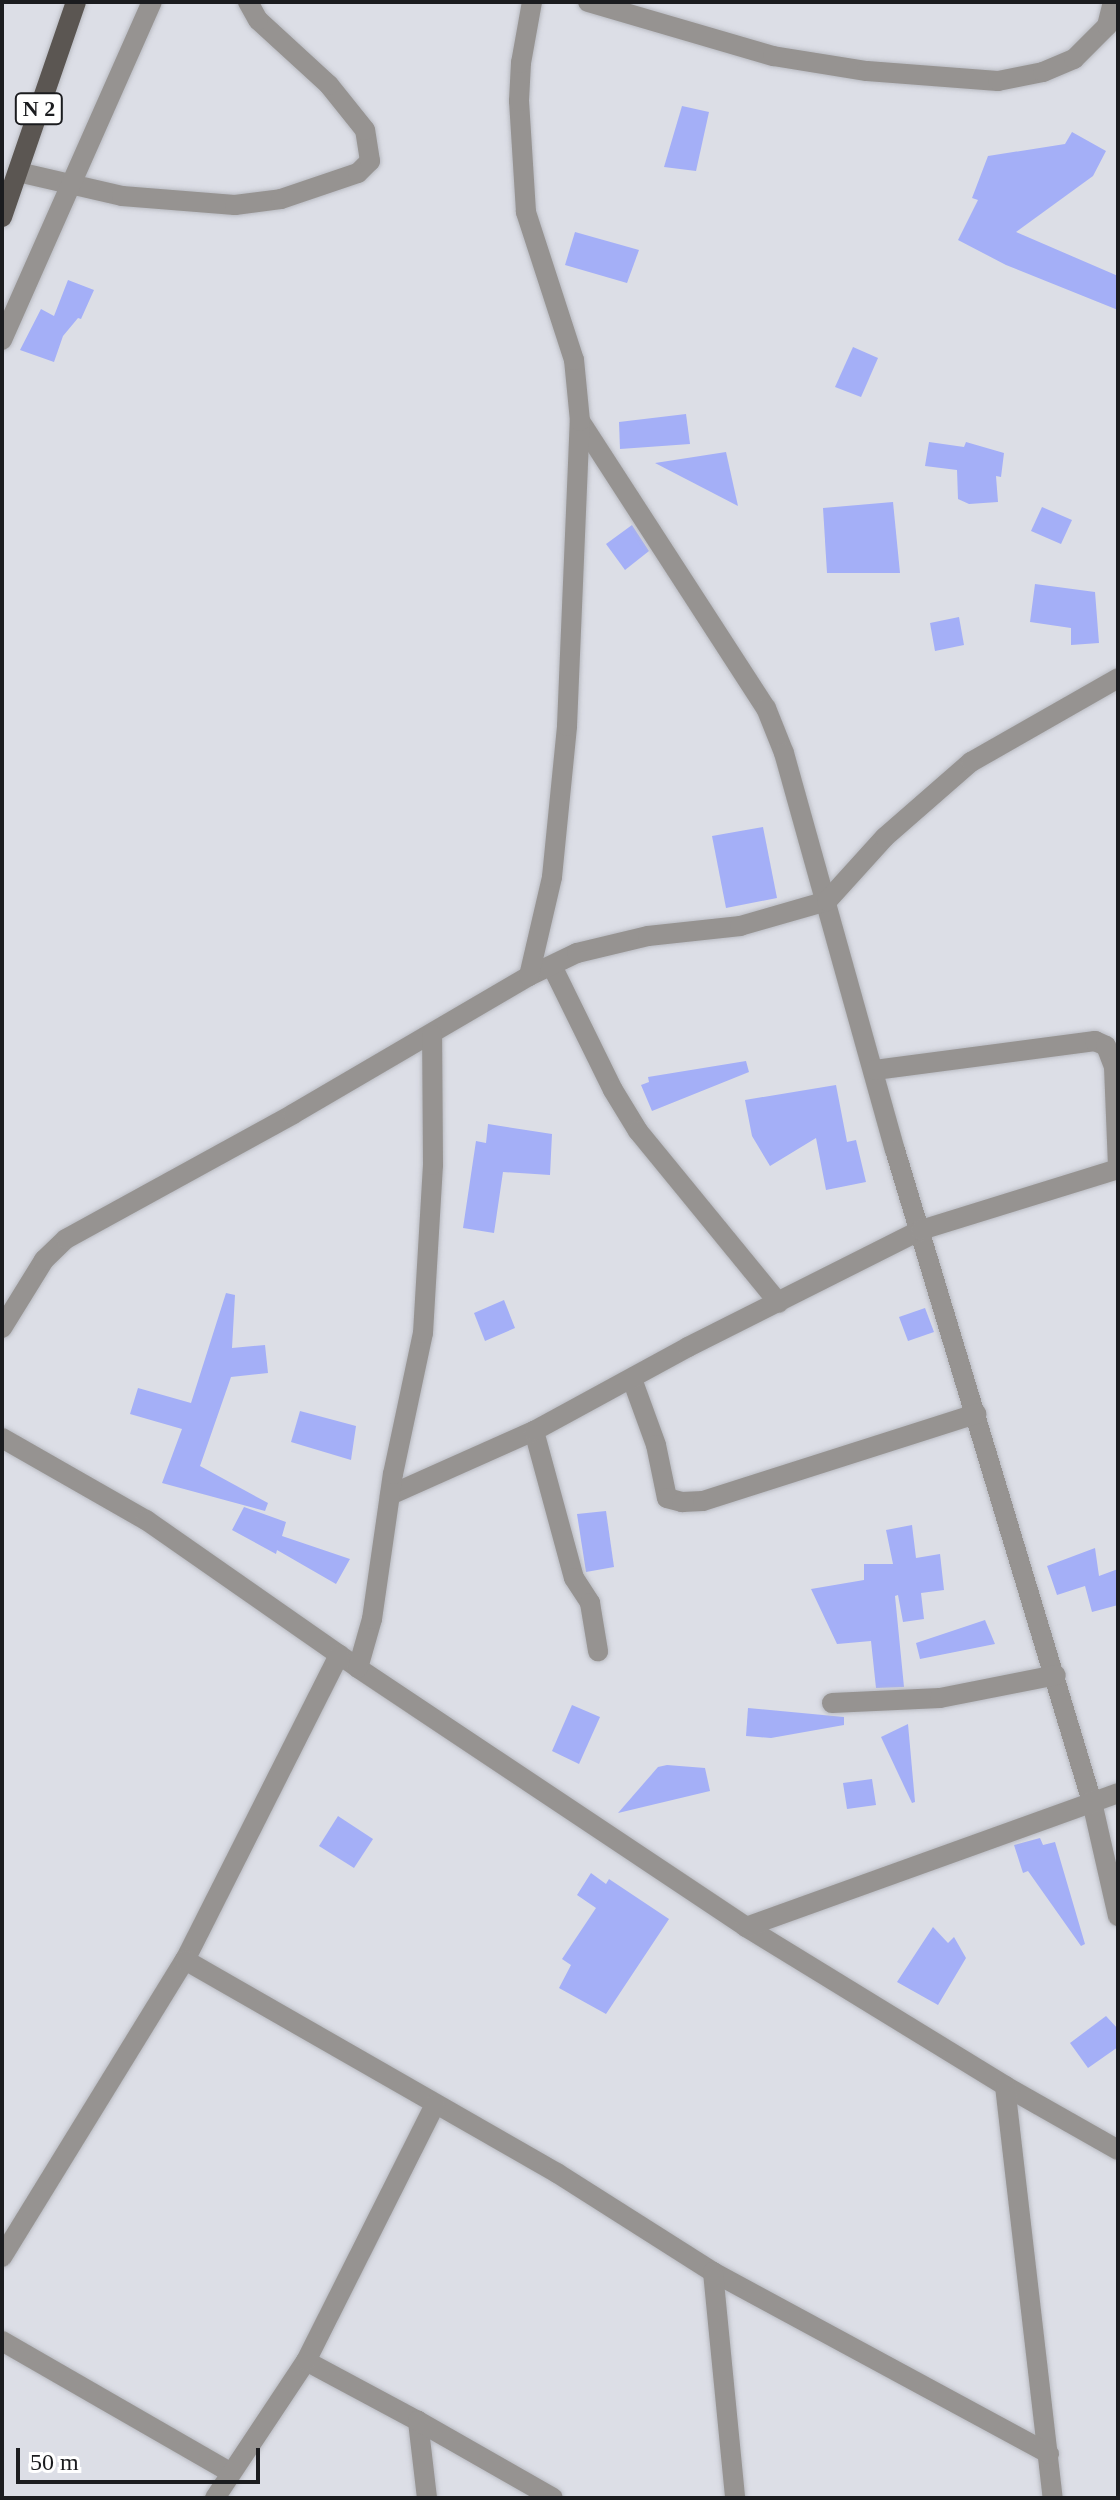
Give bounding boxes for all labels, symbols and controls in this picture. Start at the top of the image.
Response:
road number: N 2 [13,91,65,127]
scale bar [20,2432,264,2482]
text: 50 m [30,2449,79,2475]

